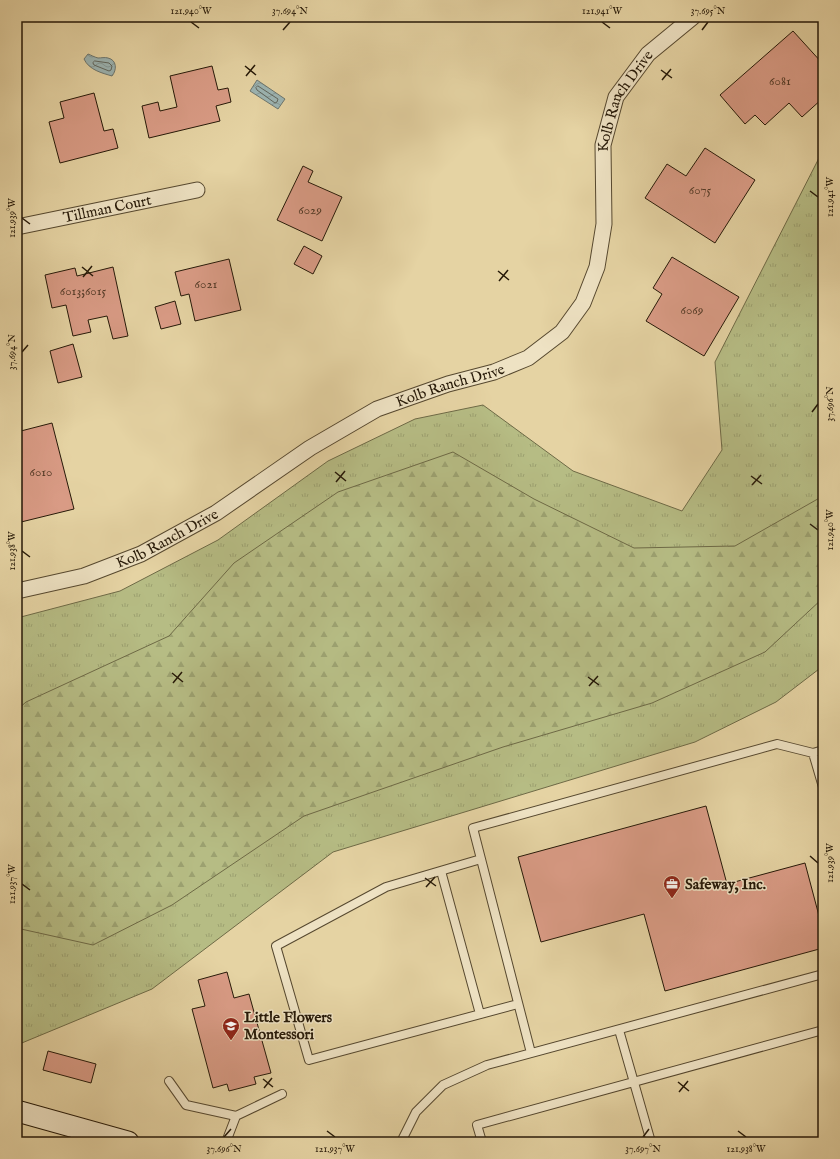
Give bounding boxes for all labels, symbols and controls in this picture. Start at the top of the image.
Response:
text: 121.940°W [170,5,212,18]
text: 37.694°N [272,5,308,18]
text: 121.941°W [582,5,622,18]
text: 37.695°N [691,5,726,18]
street label: Kolb Ranch Drive [594,46,658,152]
house number: 6081 [769,73,791,90]
text: 121.941°W [824,177,837,217]
house number: 6075 [689,182,712,199]
street label: Tillman Court [61,191,153,227]
text: 121.939°W [6,198,19,238]
house number: 6029 [298,202,322,219]
house number: 6021 [195,276,218,293]
house number: 6013;6015 [60,283,107,300]
house number: 6069 [680,302,704,319]
text: 37.694°N [6,334,19,370]
street label: Kolb Ranch Drive [393,360,508,412]
text: 37.696°N [824,386,837,422]
house number: 6010 [30,464,52,481]
street label: Kolb Ranch Drive [113,504,222,573]
text: 121.940°W [824,509,837,551]
text: 121.938°W [6,531,19,571]
text: 121.939°W [824,843,837,883]
text: 121.937°W [6,864,19,904]
office icon: Safeway, Inc. [662,874,682,899]
place label: Safeway, Inc. [685,875,766,894]
place label: Little Flowers Montessori [244,1008,333,1044]
school or university icon: Little Flowers Montessori [221,1016,241,1041]
text: 37.696°N [206,1143,242,1156]
text: 121.937°W [315,1143,355,1156]
text: 37.697°N [625,1143,661,1156]
text: 121.938°W [726,1143,766,1156]

